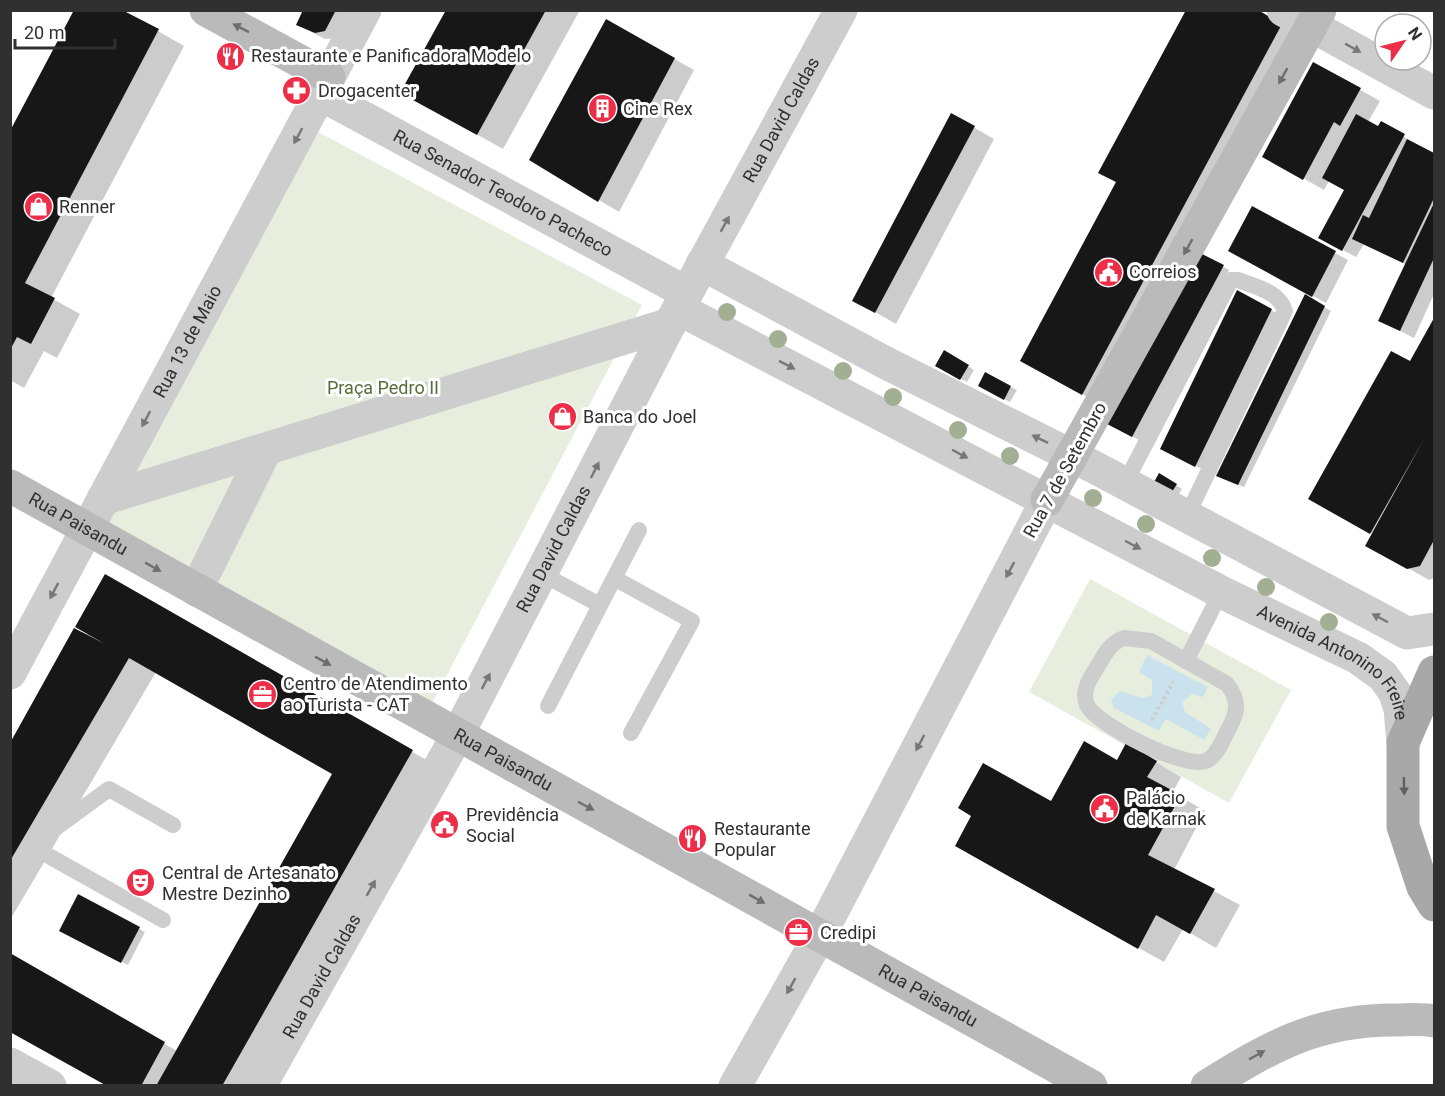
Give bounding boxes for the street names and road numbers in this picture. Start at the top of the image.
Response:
street label: Rua David Caldas [738,53,823,186]
street label: Rua Senador Teodoro Pacheco [390,125,616,261]
street label: Rua 13 de Maio [148,282,226,401]
street label: Rua 7 de Setembro [1019,398,1111,541]
street label: Rua David Caldas [512,482,595,616]
street label: Rua Paisandu [25,488,132,559]
street label: Avenida Antonino Freire [1254,600,1412,721]
street label: Rua Paisandu [450,723,557,795]
street label: Rua David Caldas [278,910,365,1042]
street label: Rua Paisandu [875,959,981,1031]

